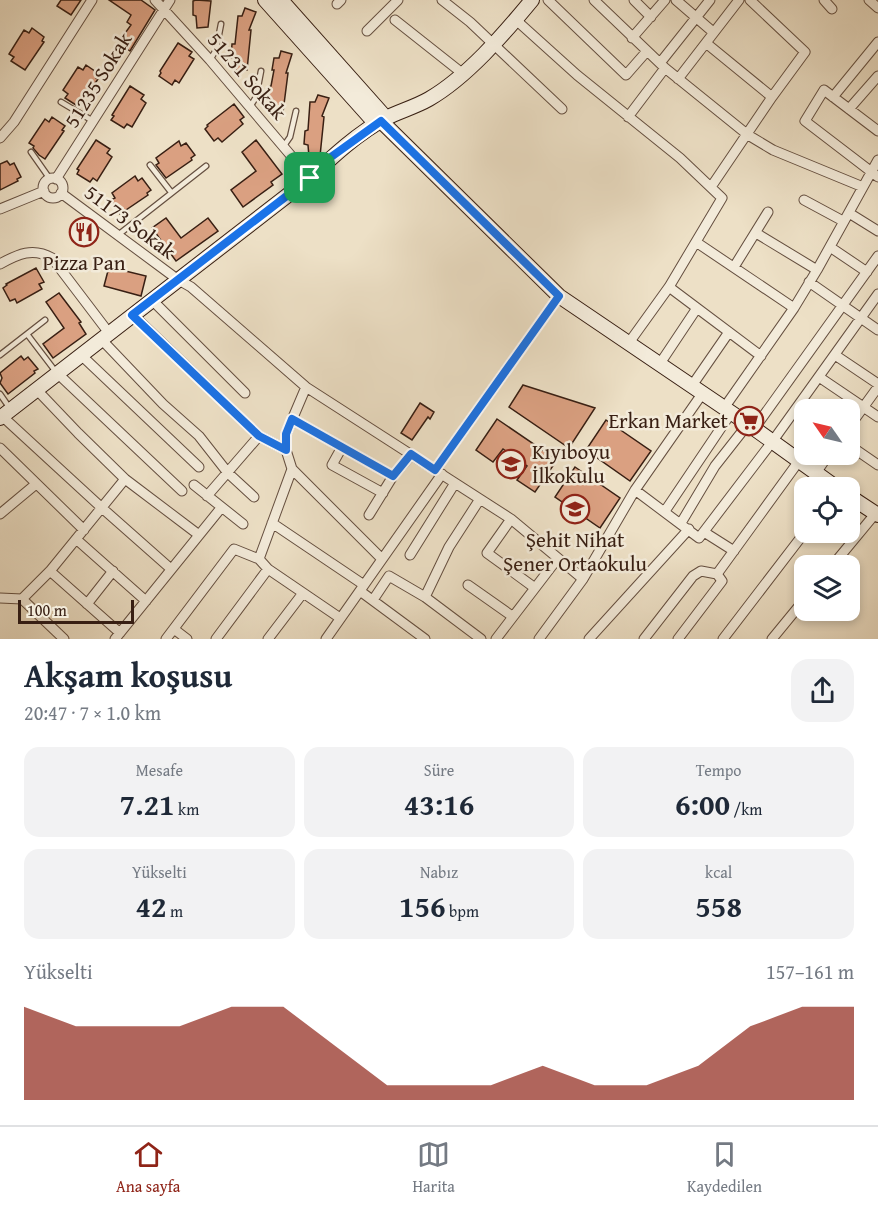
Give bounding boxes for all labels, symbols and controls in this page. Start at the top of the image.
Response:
street label: 51231 Sokak [200,25,295,127]
street label: 51235 Sokak [56,26,139,133]
pin [284,152,335,203]
icon: arrive [293,161,326,194]
street label: 51173 Sokak [78,177,183,266]
restaurant icon: Pizza Pan [68,216,100,248]
place label: Pizza Pan [42,247,126,278]
north arrow [794,399,860,465]
map controls [794,399,860,621]
place label: Erkan Market [608,405,729,436]
supermarket icon: Erkan Market [733,405,765,437]
place label: Kıyıboyu İlkokulu [532,436,611,491]
school or university icon: Kıyıboyu İlkokulu [495,448,527,480]
button: locate [794,477,860,543]
school or university icon: Şehit Nihat Şener Ortaokulu [559,493,591,525]
place label: Şehit Nihat Şener Ortaokulu [503,524,648,579]
button: layers [794,555,860,621]
scale bar [18,597,134,624]
text: 100 m [27,598,67,622]
text: Akşam koşusu [24,651,232,699]
button: share [791,659,854,722]
text: 20:47 · 7 × 1.0 km [24,698,161,727]
text: Mesafe [136,758,183,782]
text: Süre [424,758,454,782]
text: Tempo [696,758,742,782]
text: 7.21 [119,782,175,826]
text: 43:16 [404,782,474,826]
text: 6:00 [675,782,730,826]
text: km [175,797,199,821]
text: /km [730,797,762,821]
text: Yükselti [132,860,187,884]
text: Nabız [420,860,458,884]
text: kcal [705,860,732,884]
text: 42 [135,884,167,928]
text: 156 [399,884,446,928]
text: 558 [695,884,742,928]
text: m [167,899,183,923]
text: bpm [446,899,479,923]
text: Yükselti [24,957,93,986]
text: 157–161 m [766,957,854,986]
tab: Ana sayfa [116,1138,180,1198]
tab: Harita [412,1138,455,1198]
tab: Kaydedilen [687,1138,762,1198]

